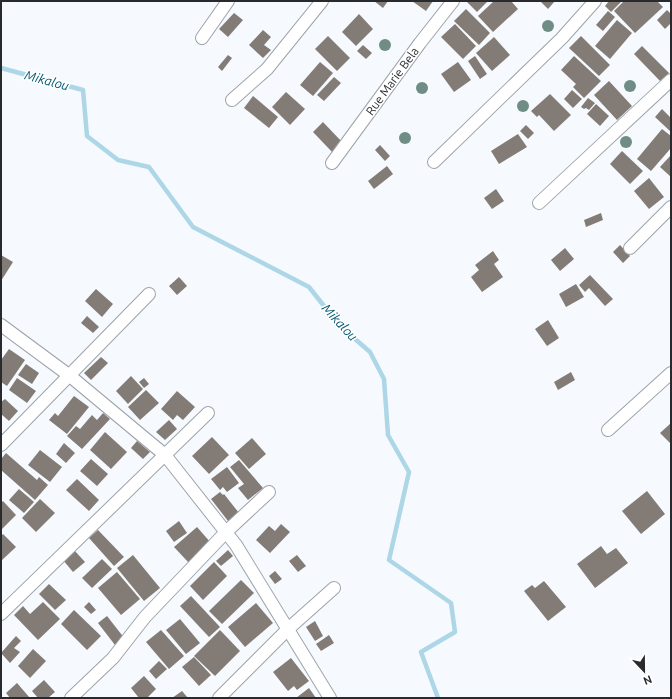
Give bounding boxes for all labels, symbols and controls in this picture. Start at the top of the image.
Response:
street label: Rue Marie Bela [363,45,421,117]
water label: Mikalou [23,67,71,93]
water label: Mikalou [319,301,361,343]
north arrow [624,651,664,691]
text: N [642,673,654,687]

